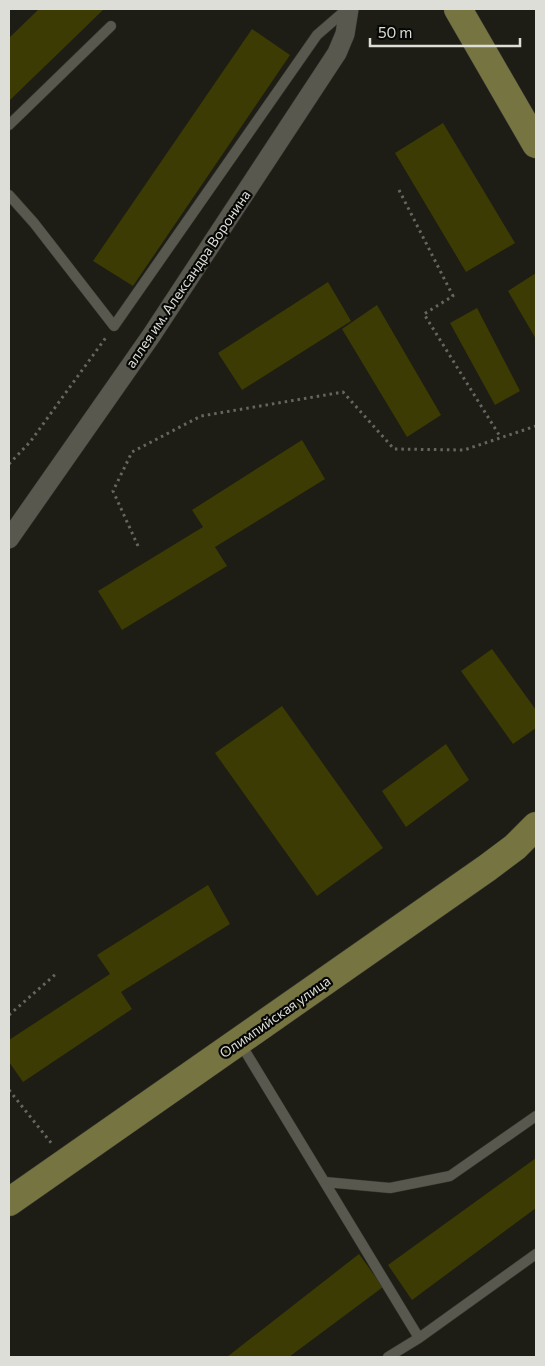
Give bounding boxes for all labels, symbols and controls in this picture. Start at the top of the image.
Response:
scale bar [370,15,520,47]
text: 50 m [378,23,412,41]
street label: аллея им. Александра Воронина [122,187,254,371]
street label: Олимпийская улица [216,972,333,1061]

